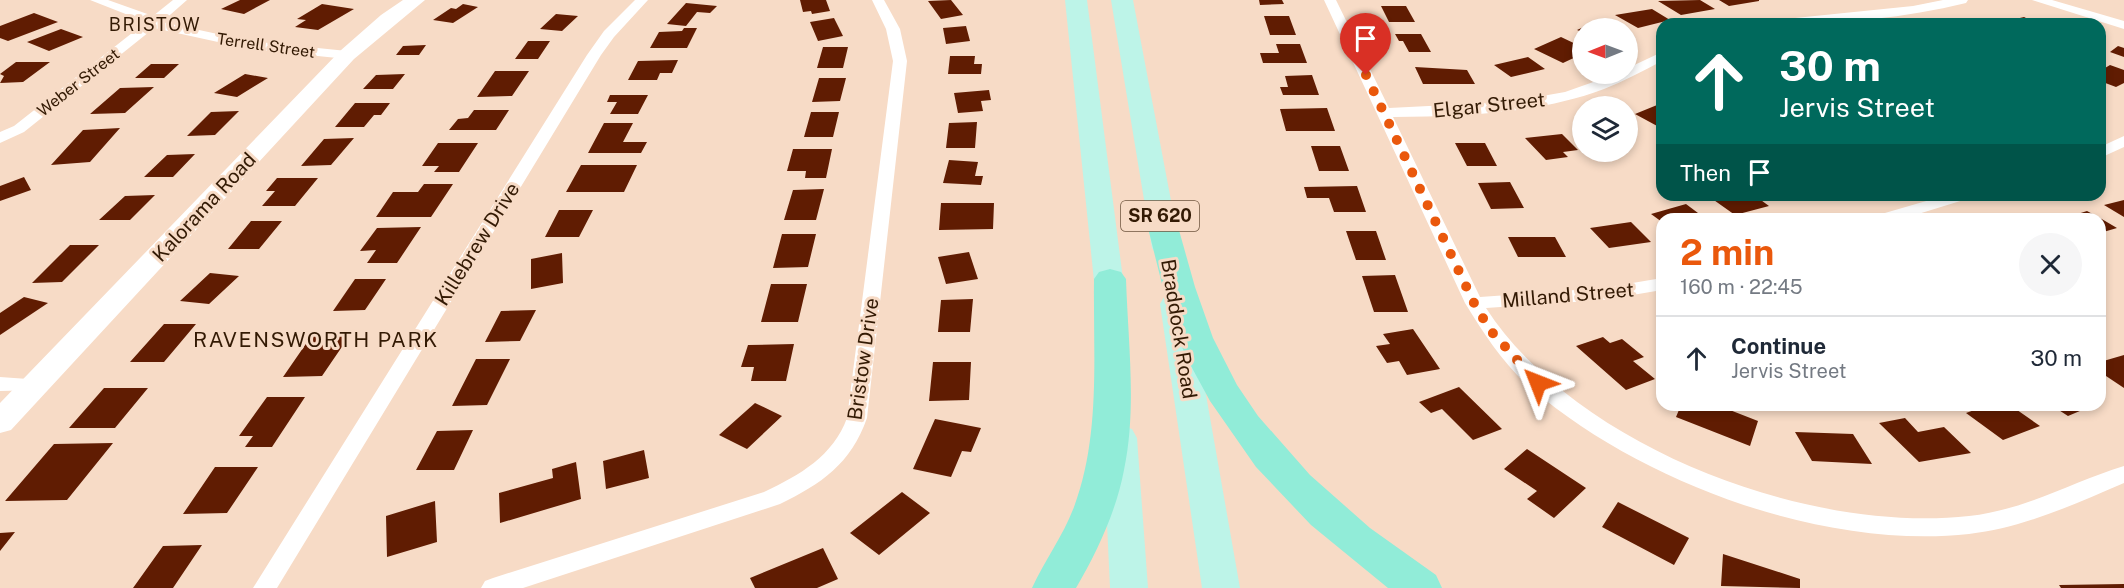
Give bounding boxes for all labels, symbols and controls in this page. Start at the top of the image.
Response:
pin [1340,13,1391,75]
district label: BRISTOW [109,14,201,35]
north arrow [1572,18,1638,84]
map controls [1572,18,1638,162]
icon: arrive [1349,22,1382,55]
street label: Terrell Street [216,29,316,62]
text: 30 m [1779,41,1881,90]
icon: ahead [1680,42,1758,120]
street label: Weber Street [33,44,123,120]
street label: Elgar Street [1432,87,1546,123]
text: Jervis Street [1779,91,1935,123]
button: layers [1572,96,1638,162]
street label: Kalorama Road [147,147,261,267]
icon: arrive [1743,156,1776,189]
text: Then [1680,160,1731,186]
street label: Killebrew Drive [430,178,524,310]
road number: SR 620 [1121,201,1199,231]
text: 2 min [1680,231,1774,273]
button: close [2019,233,2082,296]
street label: Braddock Road [1156,257,1202,401]
text: 160 m · 22:45 [1680,275,1802,299]
street label: Milland Street [1501,277,1635,313]
street label: Bristow Drive [843,296,883,422]
district label: RAVENSWORTH PARK [193,327,439,352]
text: Continue [1731,333,1826,359]
icon: ahead [1680,342,1713,375]
text: 30 m [2030,345,2082,371]
position arrow [1506,351,1570,415]
text: Jervis Street [1731,359,1847,383]

